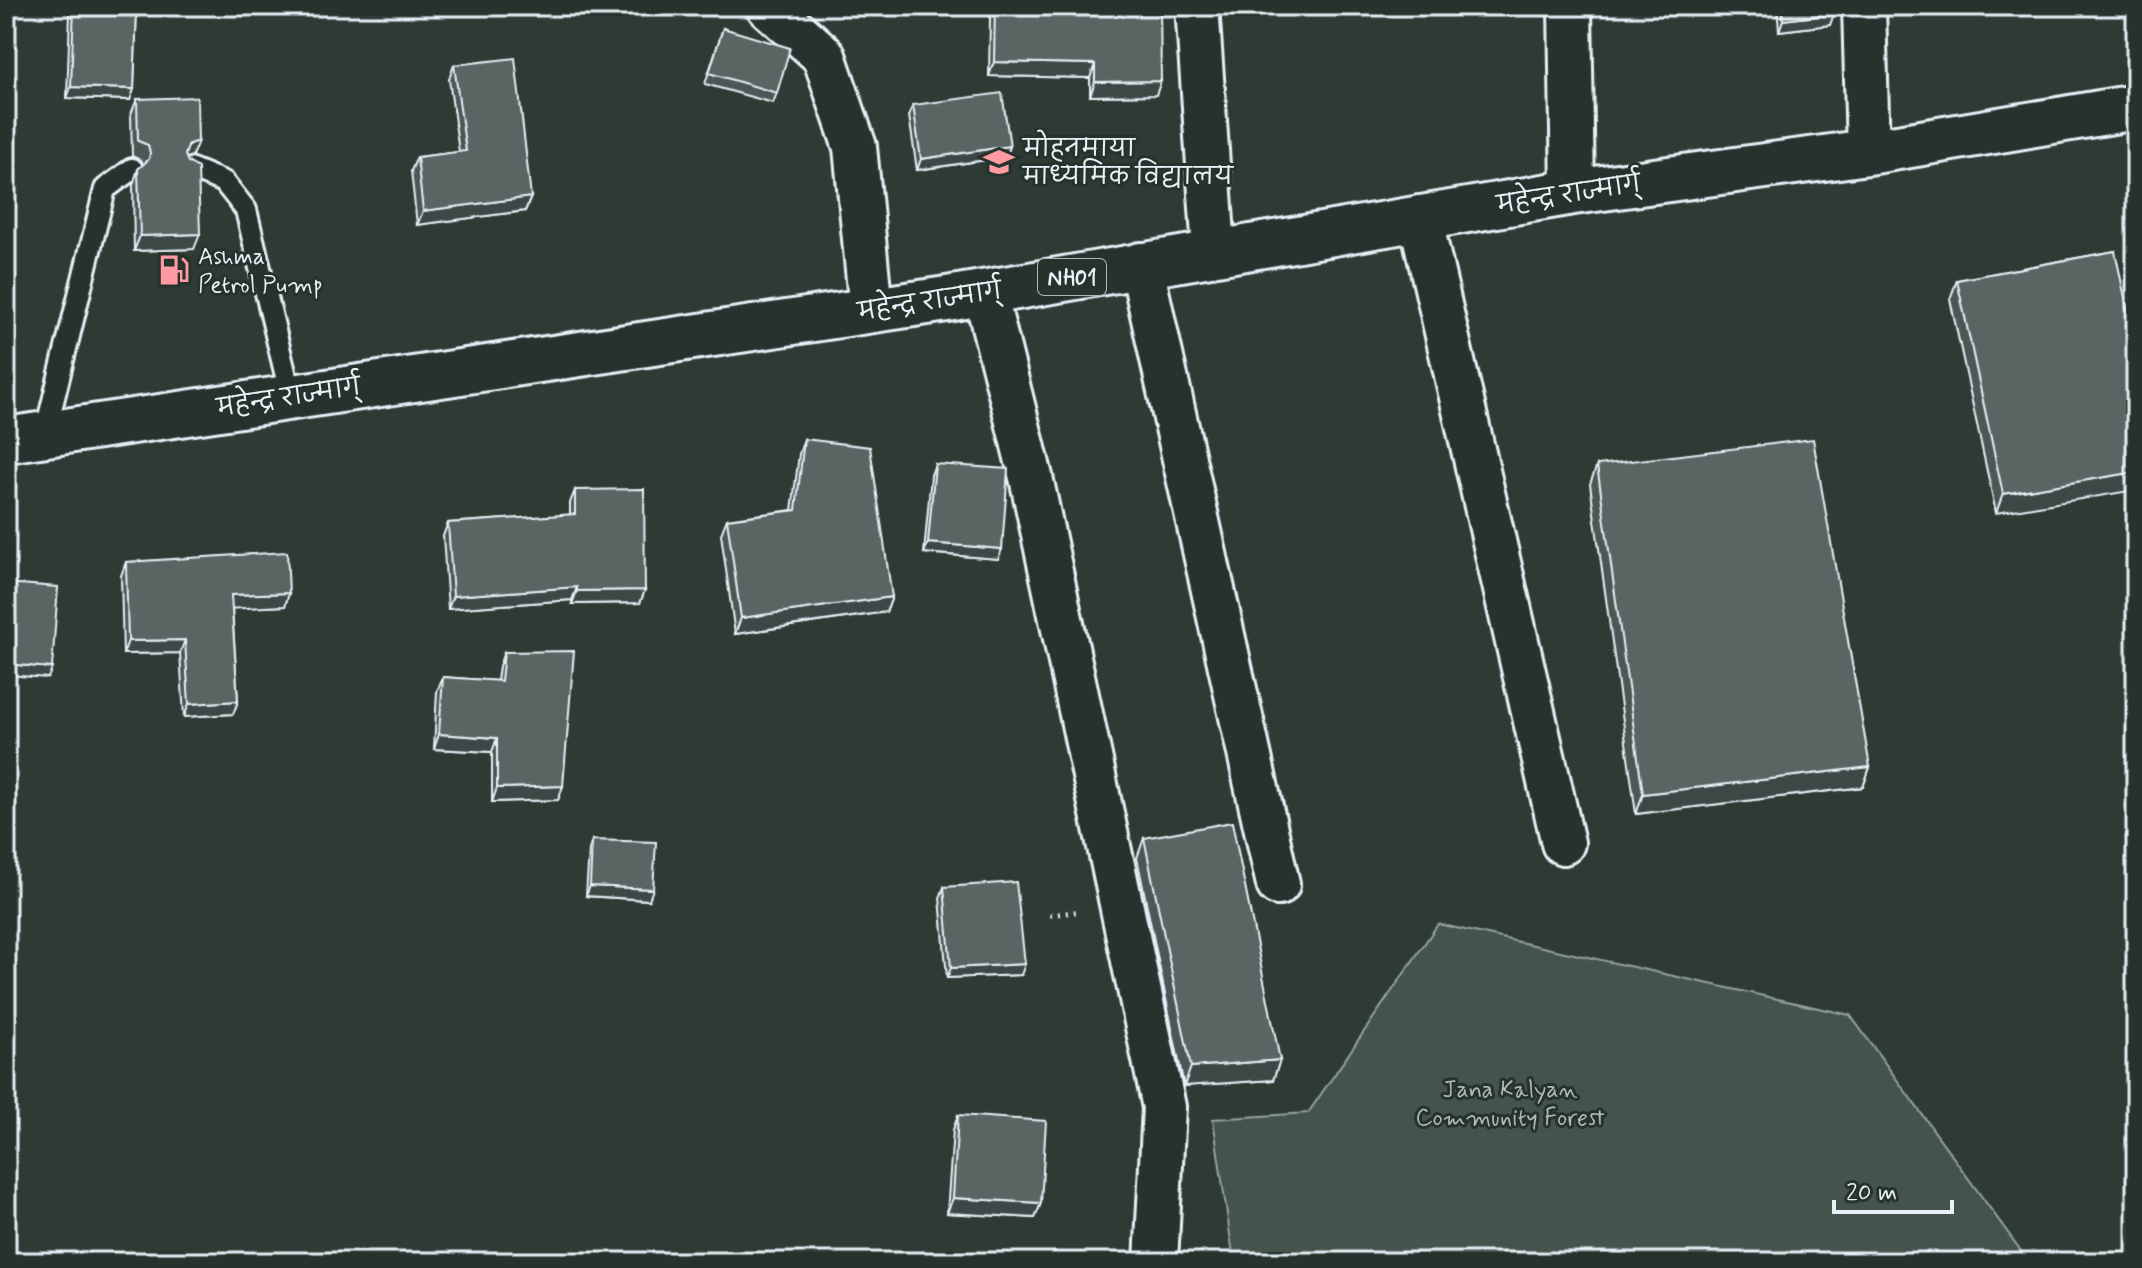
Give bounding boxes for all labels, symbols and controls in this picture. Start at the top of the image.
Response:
place label: मोहनमाया माध्यमिक विद्यालय [1021,129,1235,193]
school or university icon: मोहनमाया माध्यमिक विद्यालय [982,145,1016,179]
street label: महेन्द्र राज्मार्ग् [1492,163,1645,223]
place label: Ashma Petrol Pump [198,242,323,301]
fuel station icon: Ashma Petrol Pump [157,253,191,287]
road number: NH01 [1038,259,1106,295]
street label: महेन्द्र राज्मार्ग् [853,270,1006,330]
street label: महेन्द्र राज्मार्ग् [212,366,365,426]
park label: Jana Kalyan Community Forest [1415,1075,1605,1134]
scale bar [1834,1164,1952,1214]
text: 20 m [1846,1178,1897,1209]

